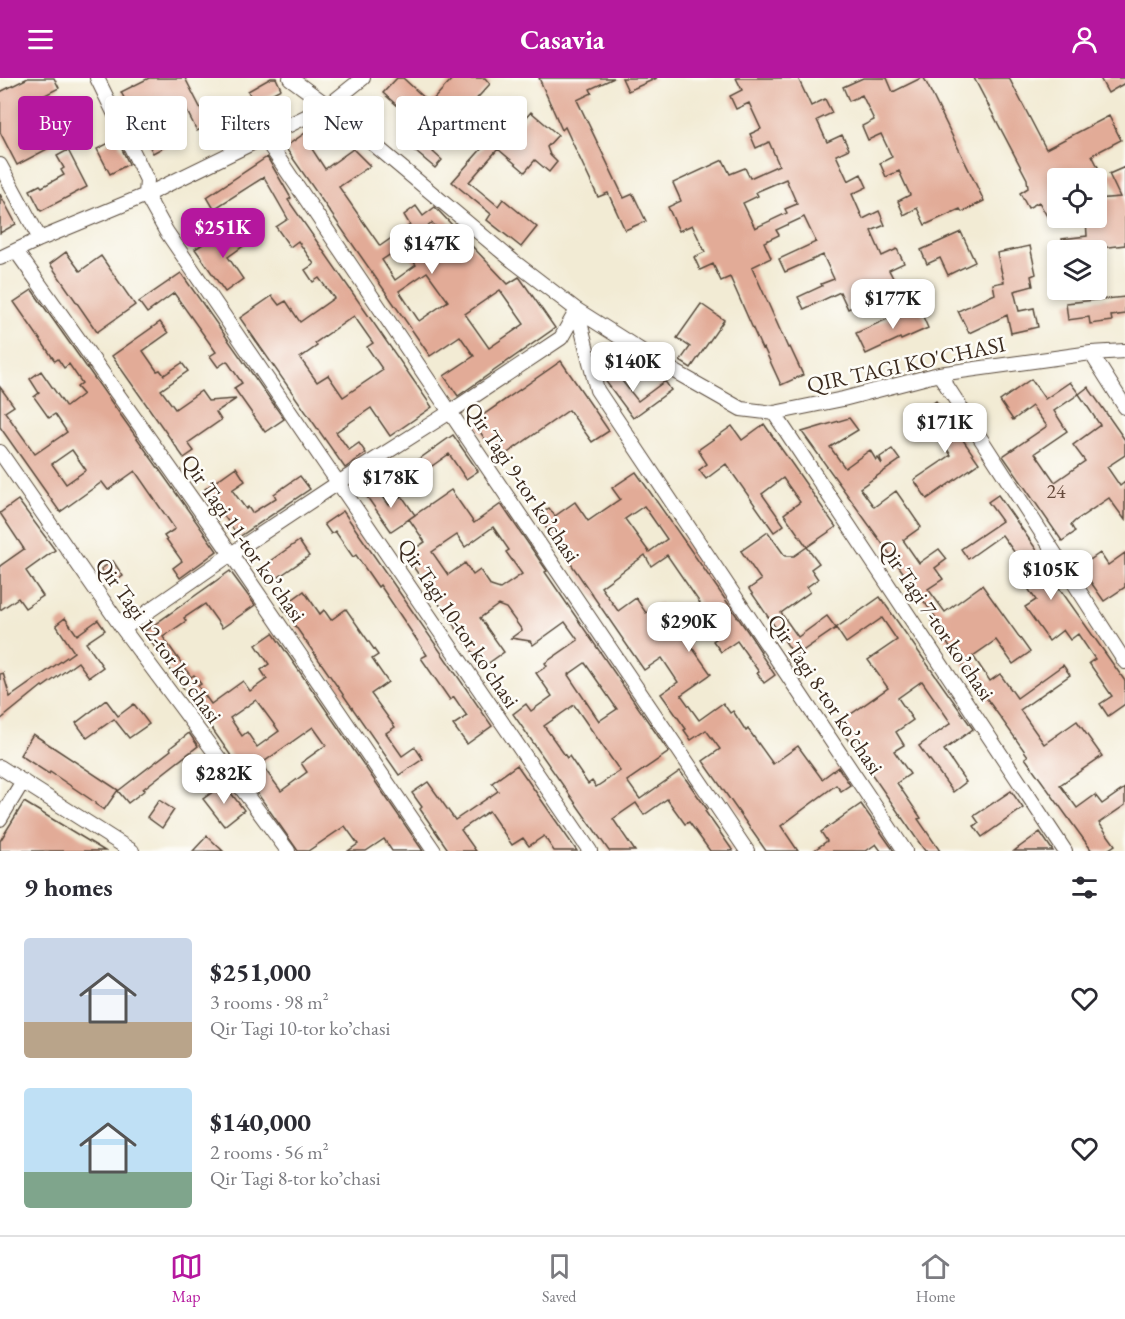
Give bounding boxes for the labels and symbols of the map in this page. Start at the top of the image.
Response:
pin: $251K [181,208,265,259]
pin: $147K [390,224,474,275]
pin: $177K [851,279,935,330]
street label: QIR TAGI KO'CHASI [804,329,1009,400]
pin: $140K [591,342,675,393]
street label: Qir Tagi 9-tor koʼchasi [458,396,587,568]
pin: $171K [903,403,987,454]
street label: Qir Tagi 11-tor koʼchasi [175,449,312,628]
pin: $178K [349,458,433,509]
house number: 24 [1046,478,1066,504]
street label: Qir Tagi 10-tor koʼchasi [391,533,526,714]
street label: Qir Tagi 7-tor koʼchasi [872,534,1001,706]
pin: $105K [1009,550,1093,601]
street label: Qir Tagi 12-tor koʼchasi [89,552,229,729]
pin: $290K [647,602,731,653]
street label: Qir Tagi 8-tor koʼchasi [761,608,890,780]
pin: $282K [182,754,266,805]

